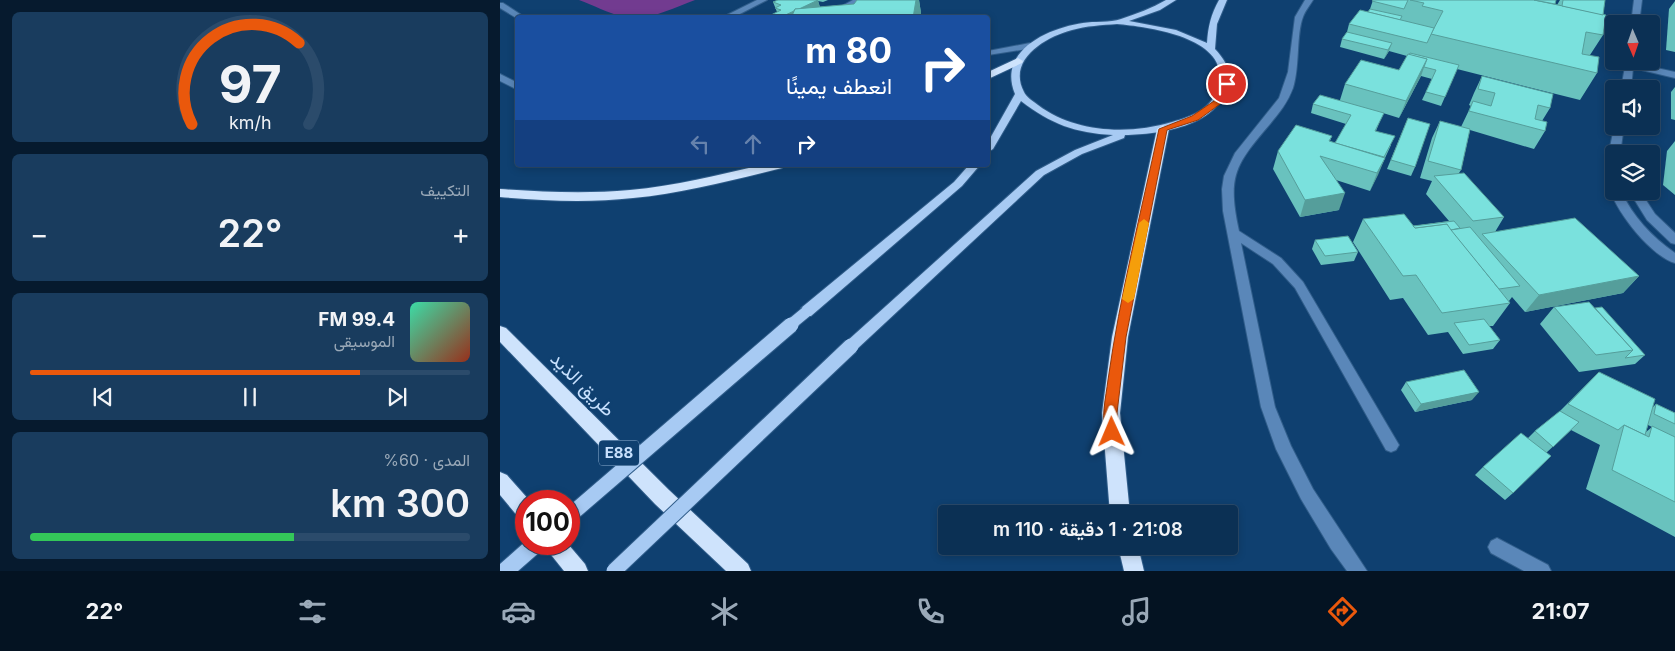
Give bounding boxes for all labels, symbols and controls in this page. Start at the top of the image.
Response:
north arrow [1605,15,1660,70]
map controls [1605,15,1660,200]
text: 80 m [805,29,892,71]
icon: right [910,35,975,100]
text: 97 [219,53,282,116]
pin [1206,63,1248,105]
icon: arrive [1213,70,1241,98]
text: انعطف يمينًا [786,73,892,99]
button: sound [1605,80,1660,135]
text: km/h [229,112,271,133]
icon: left [686,130,714,158]
icon: ahead [739,130,767,158]
icon: right [792,130,820,158]
button: layers [1605,145,1660,200]
text: التكييف [420,180,470,200]
text: 22° [218,210,282,256]
text: − [30,217,49,251]
text: + [451,217,470,251]
text: 99.4 FM [318,308,395,331]
text: الموسيقى [334,331,395,351]
street label: طريق الذيد [546,347,620,421]
icon: previous [89,383,117,411]
icon: pause [236,383,264,411]
icon: next [383,383,411,411]
position arrow [1085,405,1137,457]
road number: E88 [599,440,639,466]
text: المدى · 60% [383,450,470,470]
text: 300 km [330,480,470,526]
speed limit sign: 100 [515,490,580,555]
text: 21:08 · 1 دقيقة · 110 m [993,518,1183,541]
icon: filters [295,594,330,629]
icon: car [501,594,536,629]
icon: climate [707,594,742,629]
icon: phone [913,594,948,629]
icon: music [1119,594,1154,629]
icon: directions [1325,594,1360,629]
text: 22° [86,598,123,624]
text: 21:07 [1532,598,1589,624]

